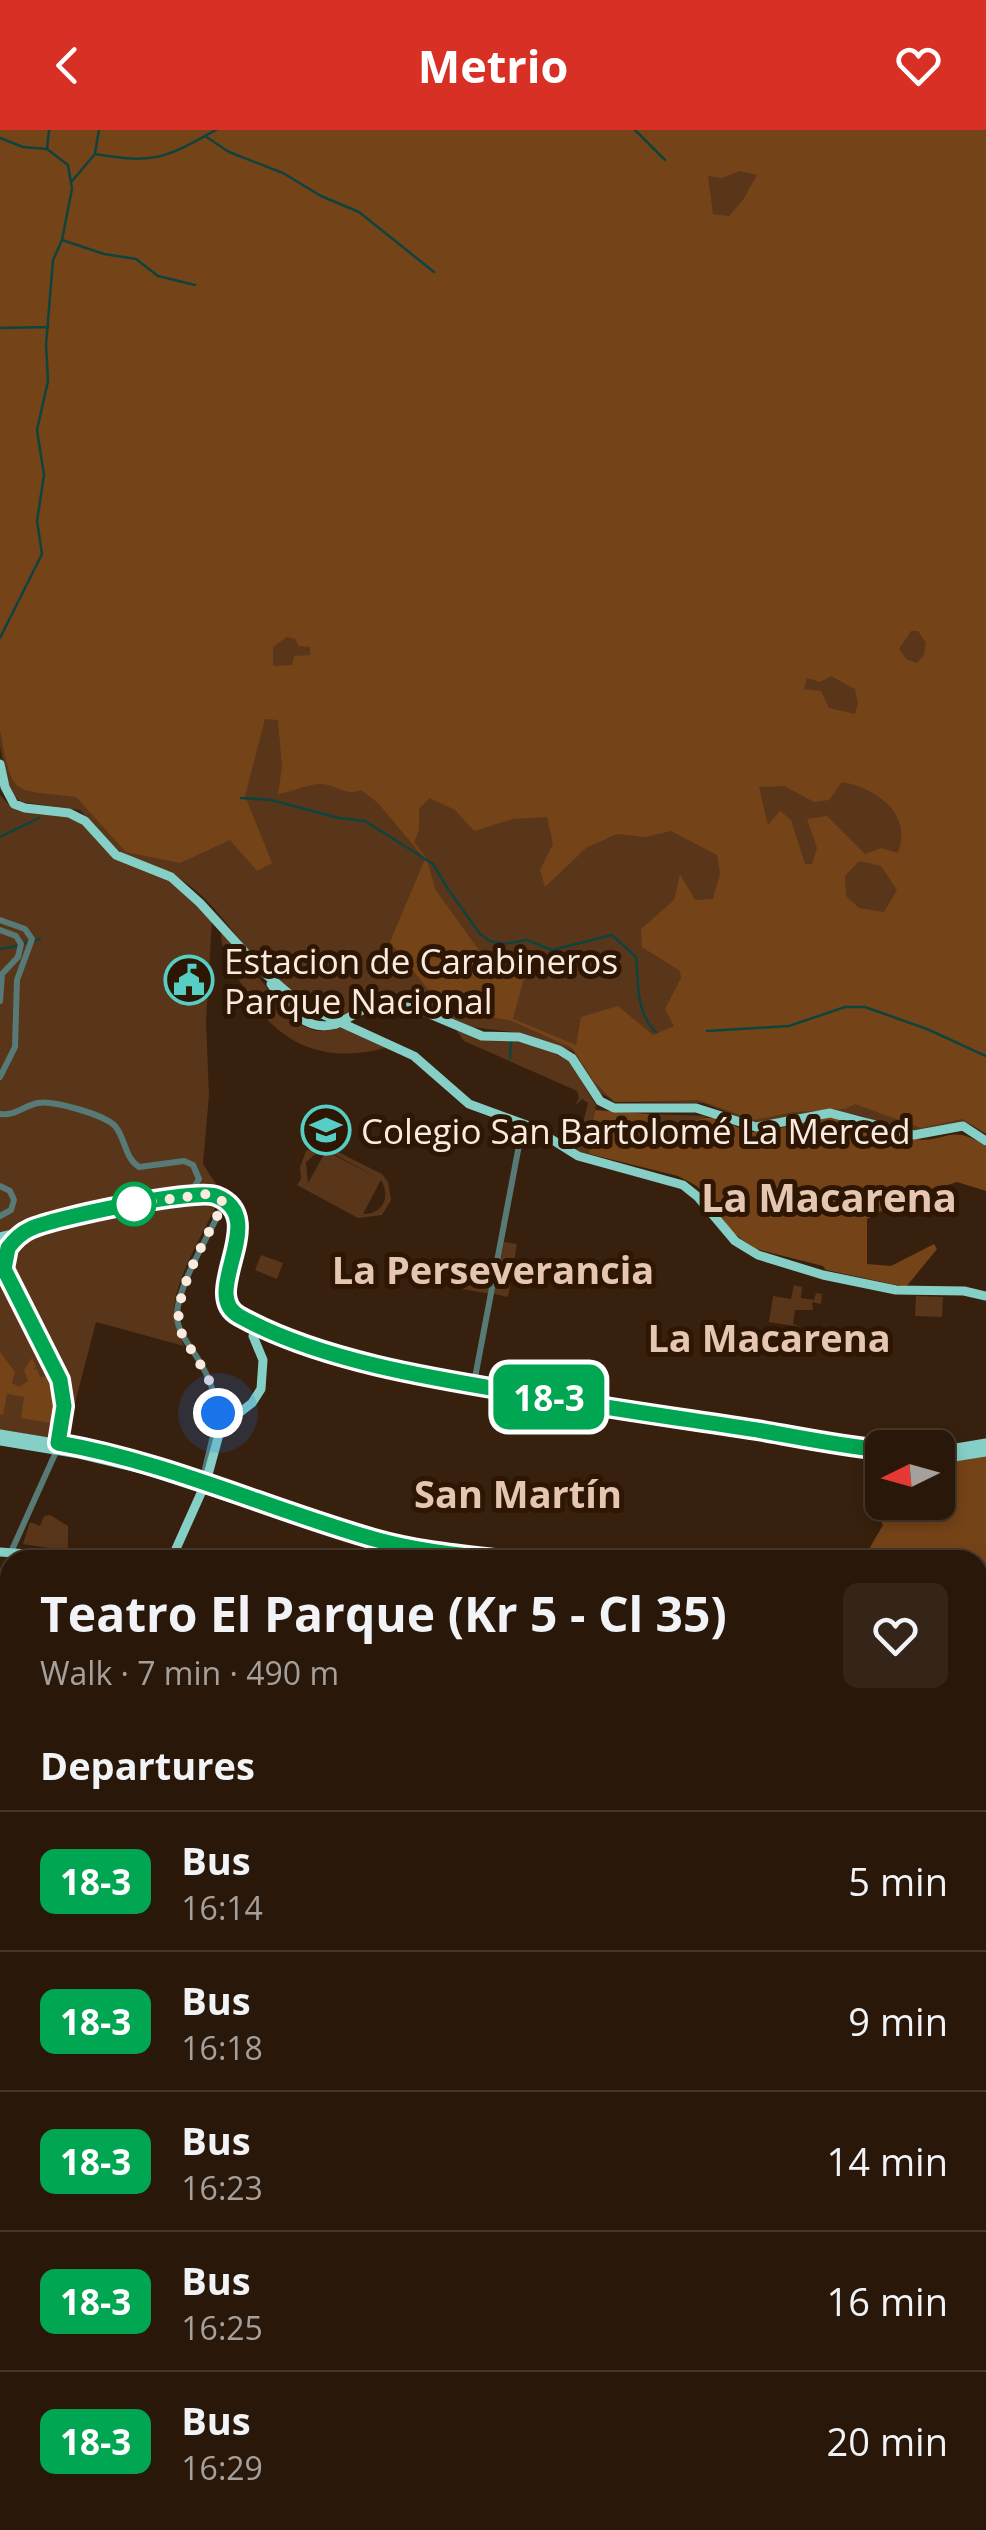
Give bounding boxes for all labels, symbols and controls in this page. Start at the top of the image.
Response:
text: Metrio [418,35,568,96]
icon: back [40,38,95,93]
icon: heart [891,38,946,93]
place label: Estacion de Carabineros Parque Nacional [224,937,618,1024]
public building icon: Estacion de Carabineros Parque Nacional [163,954,215,1006]
school or university icon: Colegio San Bartolomé La Merced [300,1104,352,1156]
place label: Colegio San Bartolomé La Merced [361,1107,911,1154]
district label: La Macarena [701,1169,957,1224]
unlabelled marker [113,1183,155,1225]
district label: La Perseverancia [332,1243,654,1295]
district label: La Macarena [647,1311,891,1363]
line badge: 18-3 [479,1364,619,1430]
text: 18-3 [513,1374,585,1421]
your location [193,1388,243,1438]
north arrow [865,1430,955,1520]
map controls [865,1430,955,1520]
district label: San Martín [414,1467,622,1519]
text: Teatro El Parque (Kr 5 - Cl 35) [40,1581,727,1646]
button: heart [843,1583,948,1688]
text: Walk · 7 min · 490 m [40,1651,339,1694]
text: Departures [40,1739,255,1791]
text: Bus [181,1834,251,1886]
text: 5 min [848,1855,948,1907]
text: 18-3 [60,1858,131,1905]
text: 16:14 [181,1886,263,1929]
text: Bus [181,1974,251,2026]
text: 9 min [848,1995,948,2047]
text: 18-3 [60,1998,131,2045]
text: 16:18 [181,2026,263,2069]
text: Bus [181,2114,251,2166]
text: 14 min [827,2135,948,2187]
text: 18-3 [60,2138,131,2185]
text: 16:23 [181,2166,263,2209]
text: Bus [181,2254,251,2306]
text: 16 min [827,2275,948,2327]
text: 18-3 [60,2278,131,2325]
text: 16:25 [181,2306,263,2349]
text: Bus [181,2394,251,2446]
text: 20 min [827,2415,948,2467]
text: 18-3 [60,2418,131,2465]
text: 16:29 [181,2446,263,2489]

